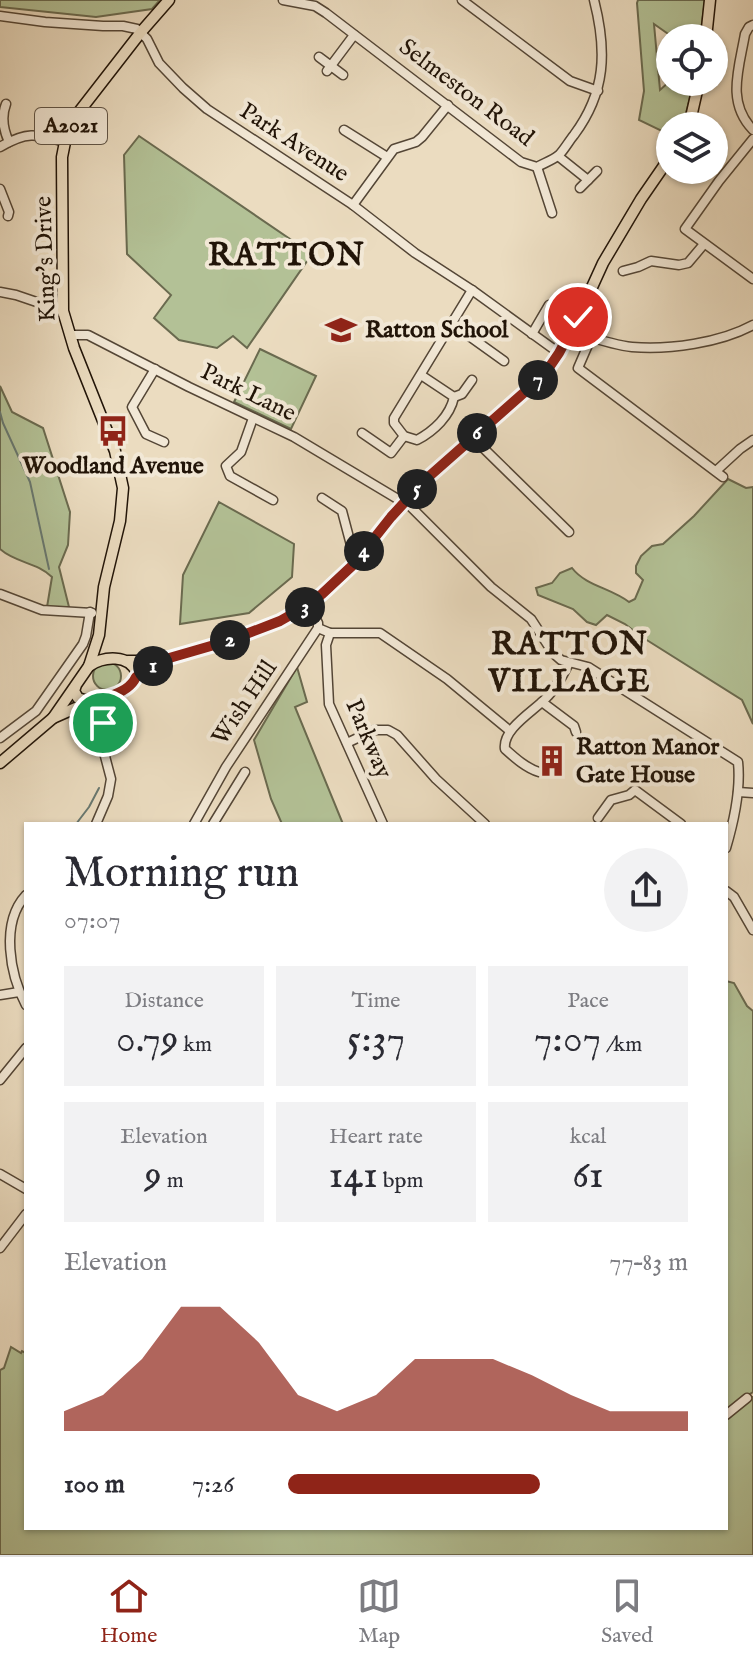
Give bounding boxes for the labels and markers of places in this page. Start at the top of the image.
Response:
pin [544,283,612,351]
school or university icon: Ratton School [324,313,358,347]
place label: Ratton School [365,315,509,346]
pin: 7 [518,360,558,400]
pin: 6 [457,413,497,453]
bus stop icon: Woodland Avenue [96,414,130,448]
place label: Woodland Avenue [21,451,204,482]
pin: 5 [397,469,437,509]
pin: 4 [344,531,384,571]
pin: 3 [285,587,325,627]
pin: 2 [210,620,250,660]
pin: 1 [133,646,173,686]
pin [69,689,137,757]
place label: Ratton Manor Gate House [576,732,719,791]
building icon: Ratton Manor Gate House [535,744,569,778]

